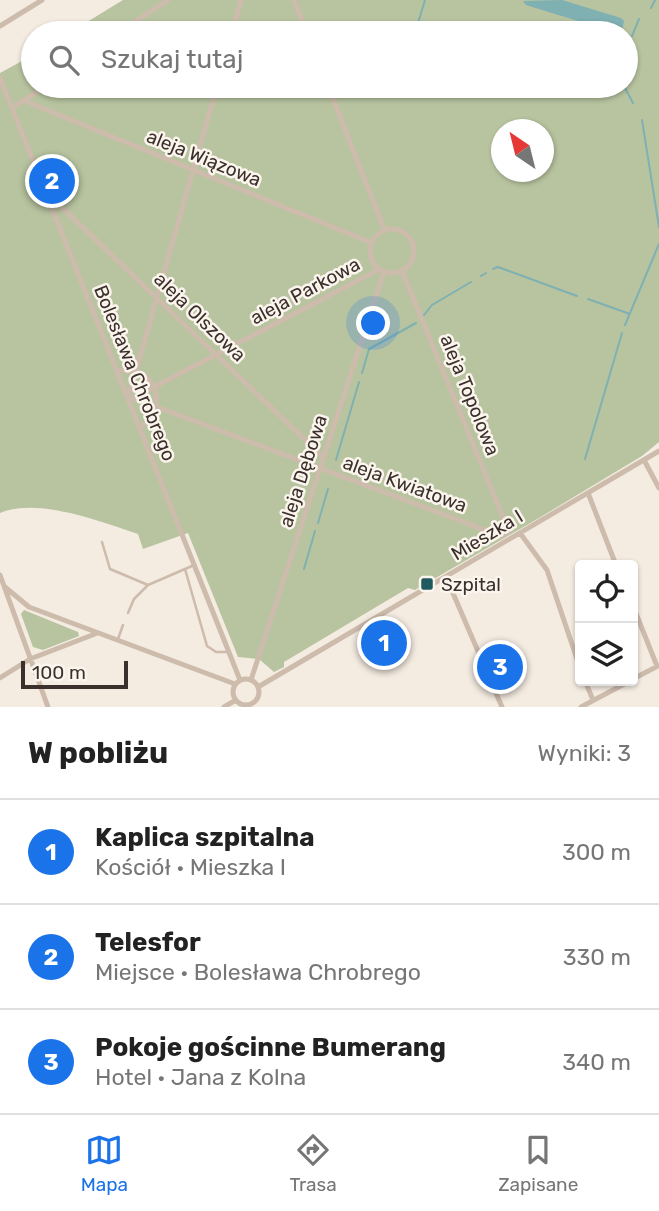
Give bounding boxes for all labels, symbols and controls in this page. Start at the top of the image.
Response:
search box [21,21,638,98]
icon: search [45,41,83,79]
text: Szukaj tutaj [101,44,243,75]
north arrow [491,119,554,182]
street label: aleja Wiązowa [143,125,265,191]
pin: 2 [29,155,75,207]
street label: aleja Parkowa [246,252,364,330]
street label: aleja Olszowa [149,268,251,366]
street label: Bolesława Chrobrego [89,282,181,464]
your location [356,306,390,340]
street label: aleja Topolowa [435,331,505,459]
street label: aleja Dębowa [274,412,332,530]
street label: aleja Kwiatowa [340,451,470,517]
street label: Mieszka I [447,505,527,565]
map controls [575,560,638,686]
button: locate [575,560,638,623]
place label: Szpital [441,573,501,596]
marker: Szpital [419,576,435,592]
pin: 1 [361,617,407,669]
button: layers [575,623,638,686]
pin: 3 [477,641,523,693]
scale bar [21,658,128,690]
text: 100 m [32,661,86,684]
text: W pobliżu [28,735,168,771]
text: Wyniki: 3 [538,739,631,767]
text: Kaplica szpitalna [95,822,314,853]
text: 1 [45,838,57,866]
text: 300 m [562,838,631,866]
text: Kościół · Mieszka I [95,853,286,881]
text: Telesfor [95,927,201,958]
text: 2 [44,943,58,971]
text: 330 m [563,943,631,971]
text: Miejsce · Bolesława Chrobrego [95,958,421,986]
text: Pokoje gościnne Bumerang [95,1032,446,1063]
text: 3 [43,1048,59,1076]
text: 340 m [562,1048,631,1076]
text: Hotel · Jana z Kolna [95,1063,306,1091]
tab: Mapa [81,1131,128,1196]
tab: Trasa [290,1131,337,1196]
tab: Zapisane [498,1131,578,1196]

